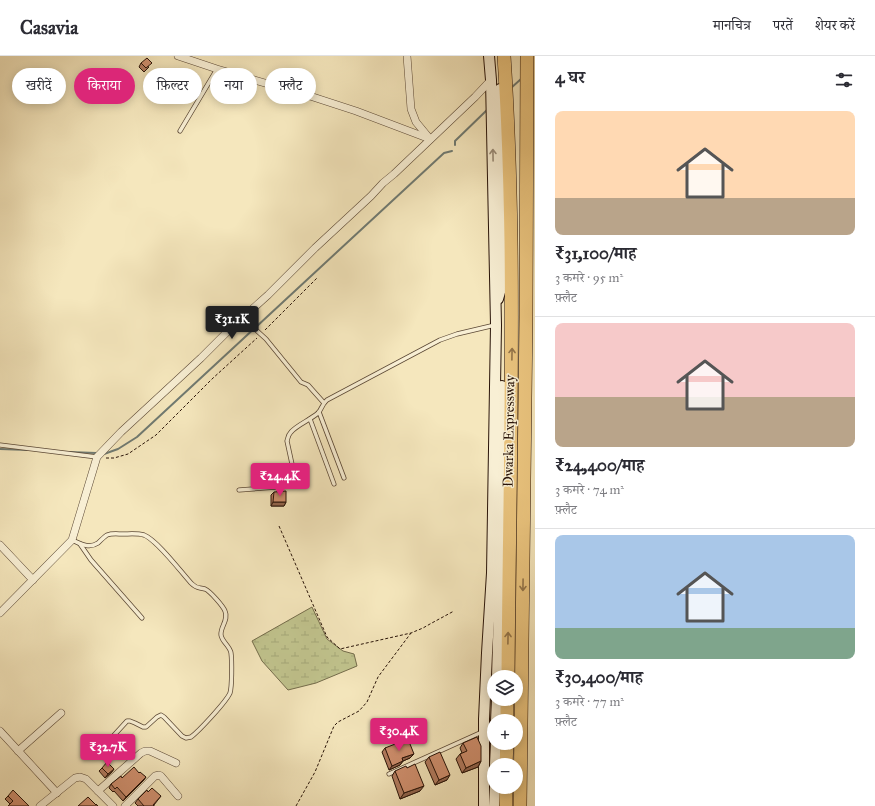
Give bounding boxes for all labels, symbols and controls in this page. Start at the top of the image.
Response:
text: Casavia [20,16,78,39]
text: मानचित्र [713,17,751,34]
text: परतें [773,17,793,34]
text: शेयर करें [815,17,855,34]
text: 4 घर [555,67,585,88]
chip: खरीदें [12,68,66,104]
chip: किराया [74,68,135,104]
chip: फ़िल्टर [143,68,202,104]
chip: नया [210,68,257,104]
chip: फ़्लैट [265,68,316,104]
icon: filters [833,69,855,91]
icon: home [669,137,741,209]
one-way arrow [489,149,496,162]
text: ₹31,100/माह [555,243,637,264]
text: 3 कमरे · 95 m² [555,270,623,286]
text: फ़्लैट [555,290,577,306]
pin: ₹31.1K [199,306,265,340]
text: ₹31.1K [215,311,249,327]
one-way arrow [508,348,516,361]
icon: home [669,349,741,421]
street label: Dwarka Expressway [500,374,518,487]
text: ₹24,400/माह [555,455,644,476]
pin: ₹24.4K [247,463,313,497]
text: ₹24.4K [260,468,300,484]
text: 3 कमरे · 74 m² [555,482,624,498]
text: फ़्लैट [555,502,577,518]
icon: home [669,561,741,633]
one-way arrow [519,578,527,591]
one-way arrow [504,632,512,645]
text: ₹30,400/माह [555,667,643,688]
map controls [487,670,523,794]
button: layers [487,670,523,706]
text: 3 कमरे · 77 m² [555,694,624,710]
button: + [487,714,523,750]
text: फ़्लैट [555,714,577,730]
pin: ₹30.4K [366,718,432,752]
text: ₹30.4K [379,723,419,739]
pin: ₹32.7K [75,734,141,768]
text: ₹32.7K [89,739,127,755]
button: − [487,758,523,794]

